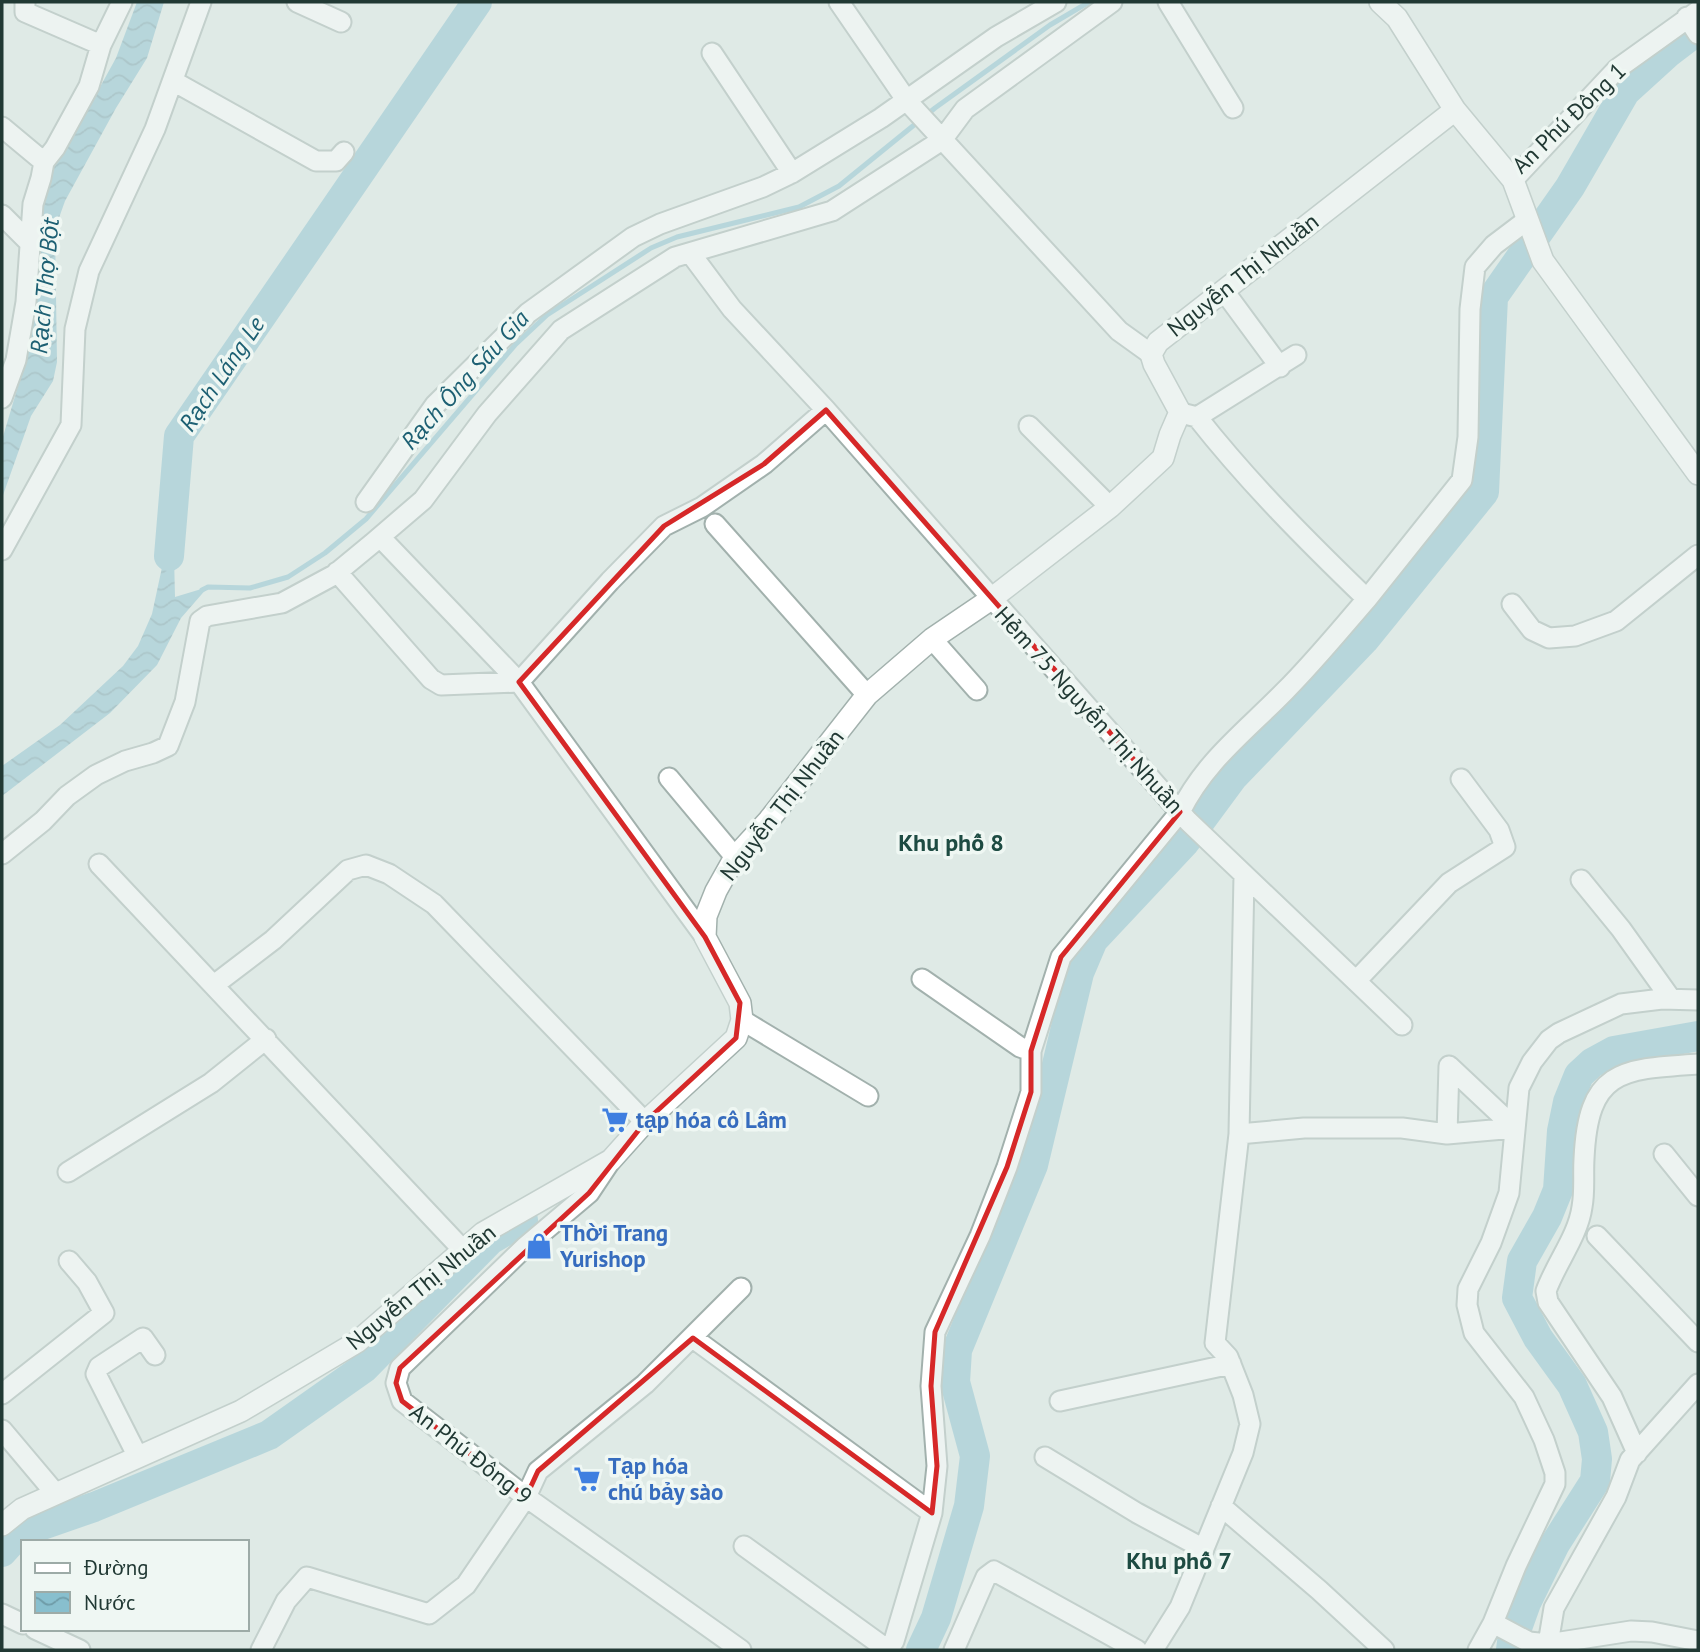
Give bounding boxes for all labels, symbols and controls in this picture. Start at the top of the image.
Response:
street label: An Phú Đông 1 [1506,56,1632,179]
street label: Nguyễn Thị Nhuần [1161,206,1324,343]
water label: Rạch Thợ Bột [23,215,66,355]
water label: Rạch Ông Sáu Gia [394,303,536,456]
water label: Rạch Láng Le [172,310,271,437]
street label: Hẻm 75 Nguyễn Thị Nhuần [989,600,1190,819]
street label: Nguyễn Thị Nhuần [713,723,850,886]
district label: Khu phố 8 [898,827,1004,858]
supermarket icon: tạp hóa cô Lâm [600,1105,630,1135]
place label: tạp hóa cô Lâm [636,1105,787,1134]
street label: Nguyễn Thị Nhuần [340,1217,501,1356]
place label: Thời Trang Yurishop [559,1218,668,1273]
shop icon: Thời Trang Yurishop [524,1231,554,1261]
street label: An Phú Đông 9 [404,1397,538,1510]
place label: Tạp hóa chú bảy sào [608,1451,723,1506]
supermarket icon: Tạp hóa chú bảy sào [572,1464,602,1494]
legend [21,1540,248,1631]
district label: Khu phố 7 [1126,1545,1232,1576]
text: Đường [83,1554,148,1581]
text: Nước [84,1589,135,1616]

